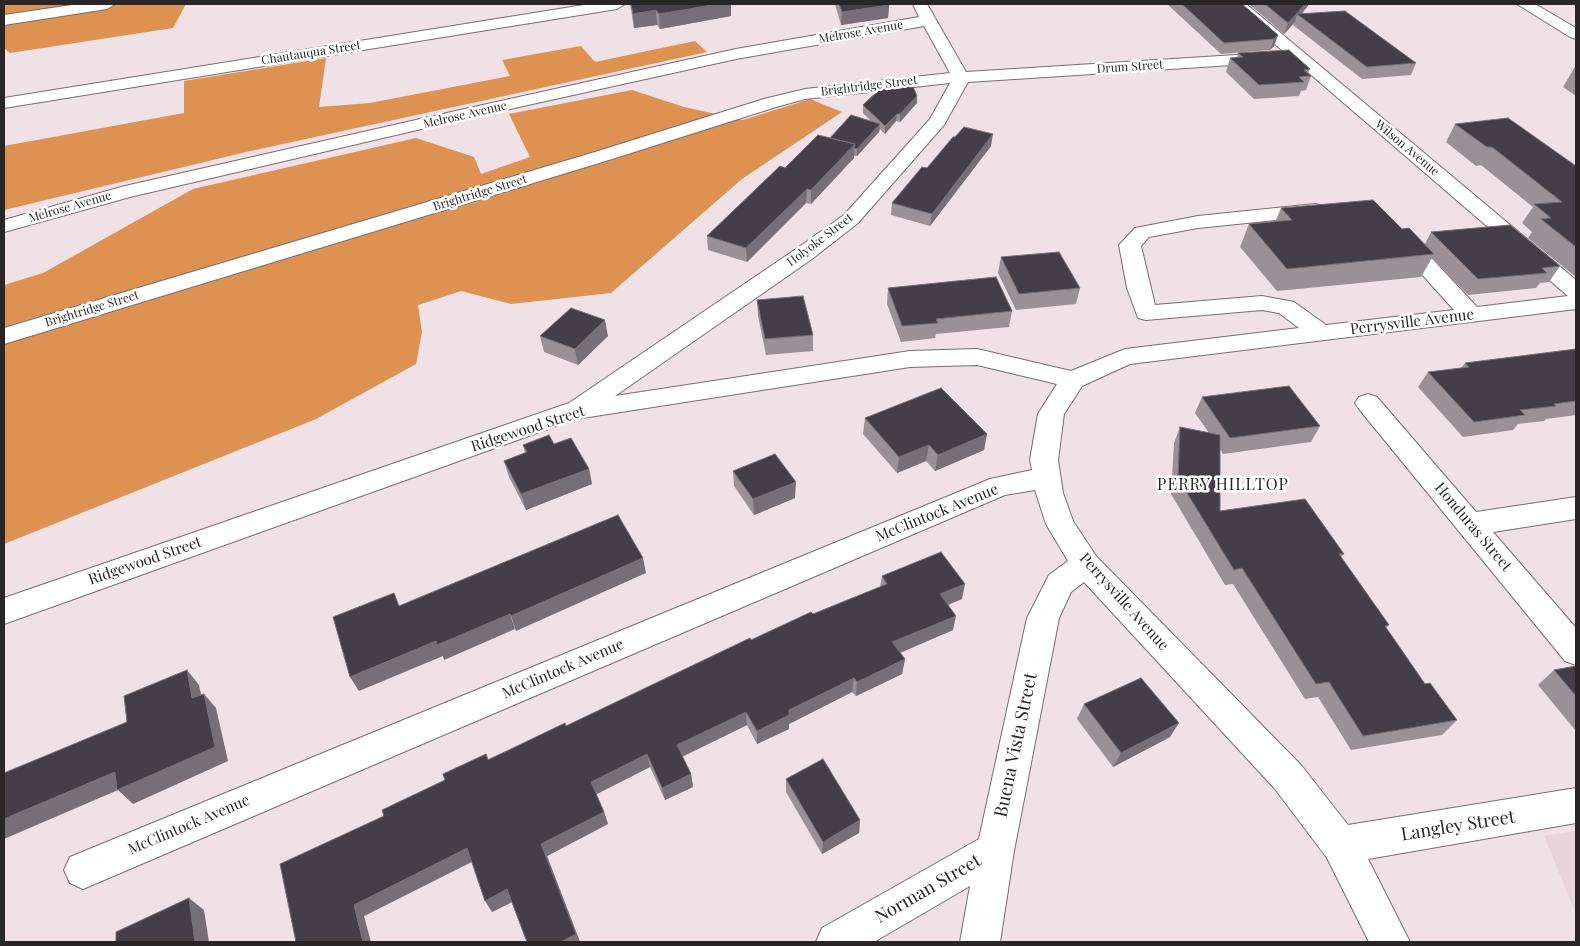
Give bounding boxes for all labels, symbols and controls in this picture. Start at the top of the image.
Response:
street label: Melrose Avenue [818,17,904,47]
street label: Chautauqua Street [260,38,362,68]
street label: Drum Street [1096,57,1164,77]
street label: Brightridge Street [820,73,918,99]
street label: Melrose Avenue [422,98,508,132]
street label: Wilson Avenue [1372,117,1442,179]
street label: Brightridge Street [431,172,529,214]
street label: Melrose Avenue [27,188,113,226]
street label: Holyoke Street [784,211,856,269]
street label: Brightridge Street [43,288,141,330]
street label: Perrysville Avenue [1349,305,1475,339]
street label: Ridgewood Street [469,402,587,456]
district label: PERRY HILLTOP [1155,475,1291,495]
street label: Honduras Street [1431,479,1515,575]
street label: McClintock Avenue [873,480,1001,546]
street label: Ridgewood Street [86,533,204,589]
street label: Perrysville Avenue [1076,550,1172,654]
street label: McClintock Avenue [499,635,627,703]
street label: Buena Vista Street [990,671,1042,819]
street label: McClintock Avenue [125,791,253,859]
street label: Langley Street [1399,806,1517,846]
street label: Norman Street [871,850,985,928]

